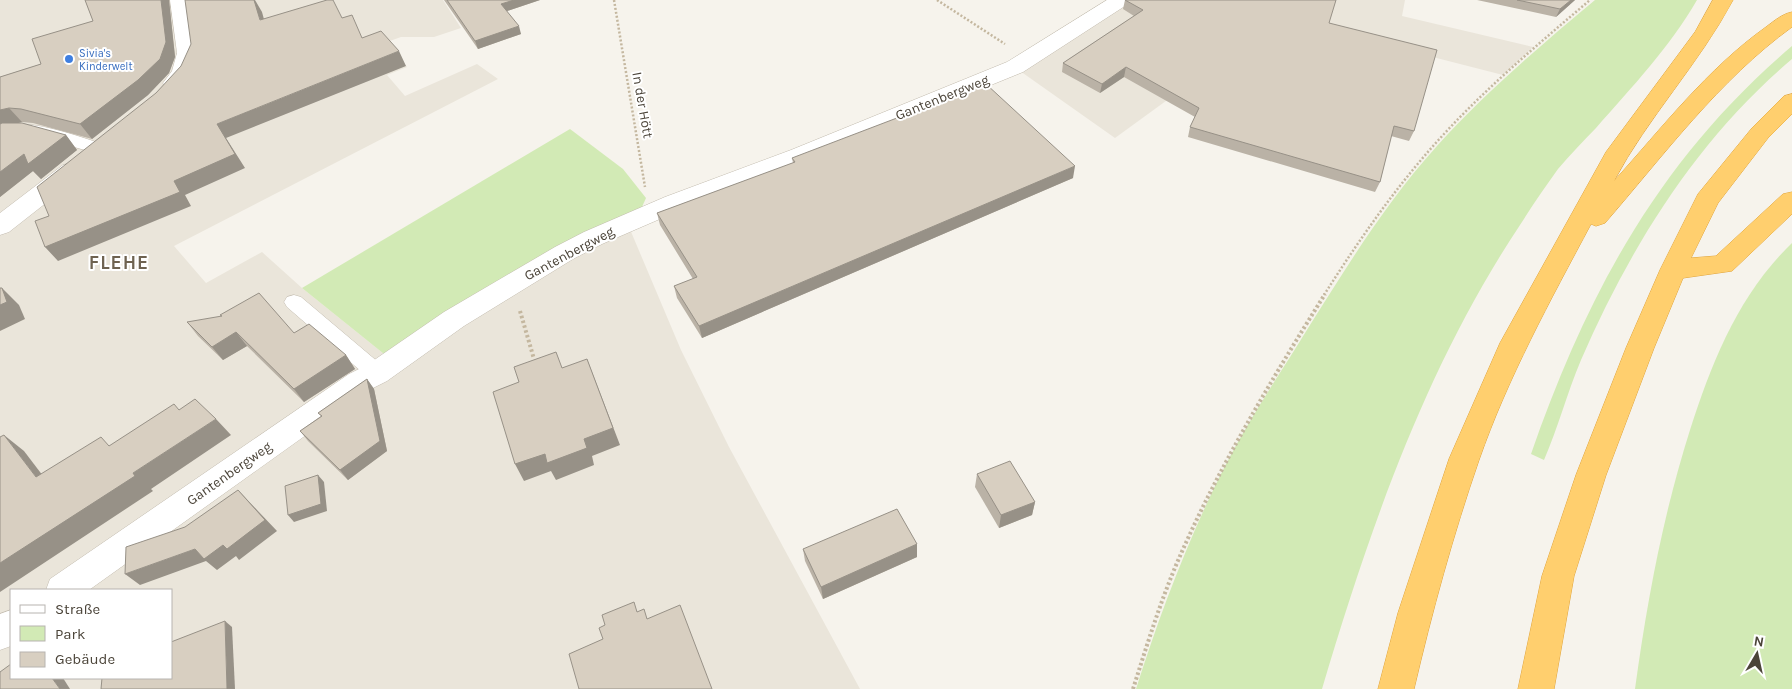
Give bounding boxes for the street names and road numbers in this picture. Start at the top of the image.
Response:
street label: In der Hött [628,71,657,140]
street label: Gantenbergweg [893,71,992,124]
street label: Gantenbergweg [521,223,617,284]
street label: Gantenbergweg [184,438,275,509]

